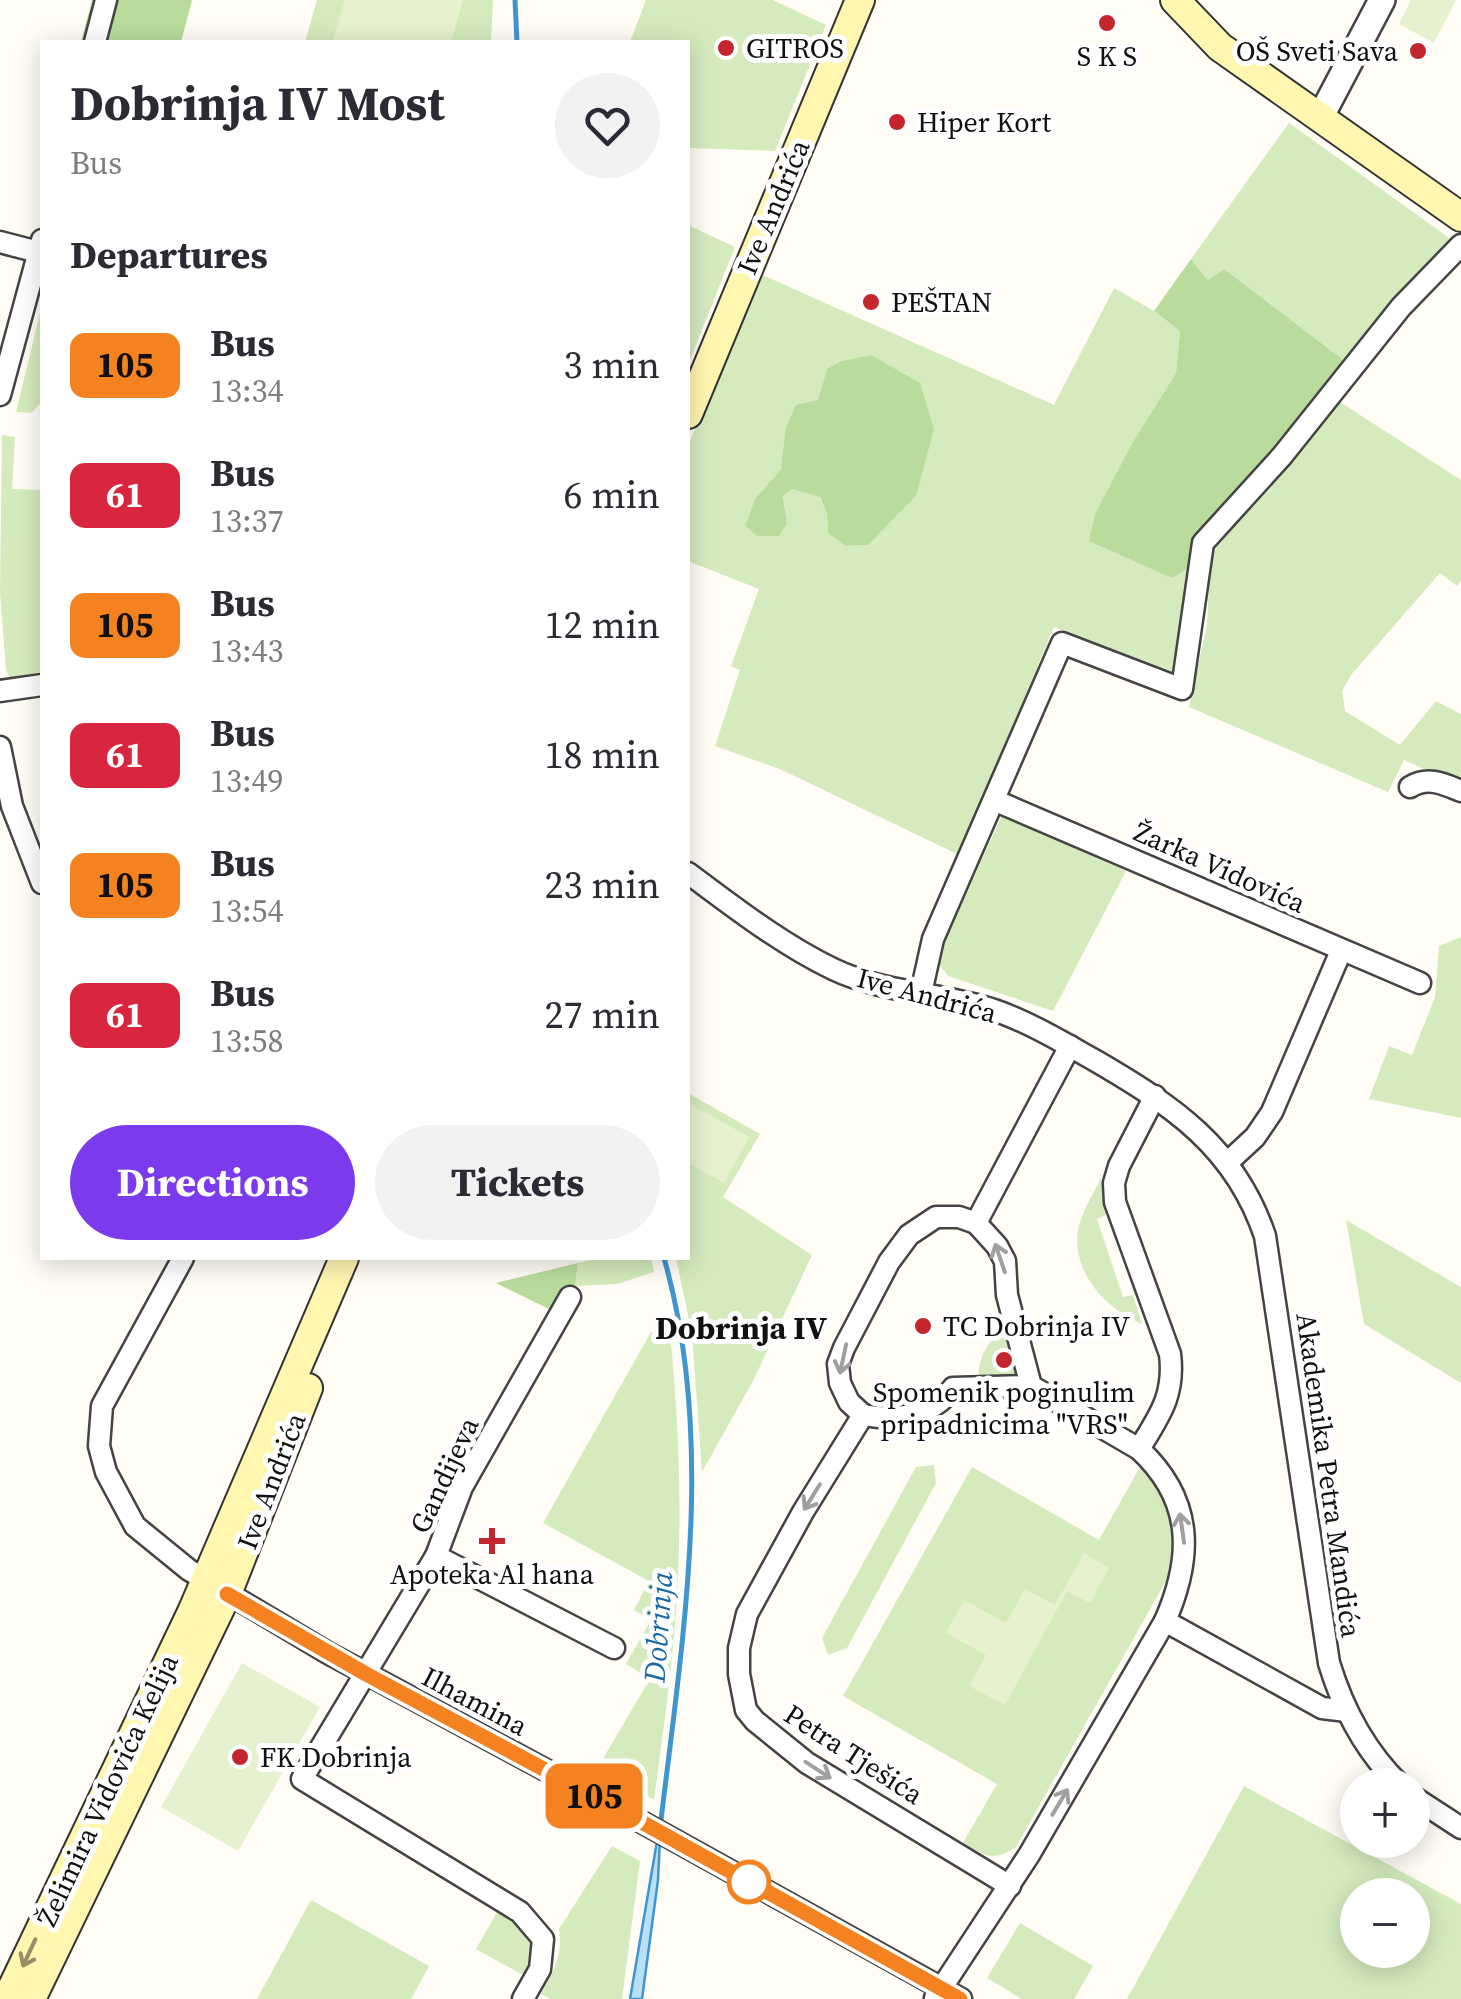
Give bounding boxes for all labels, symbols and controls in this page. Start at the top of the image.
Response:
marker: S K S [1096,12,1118,34]
place label: GITROS [746,29,844,67]
place label: OŠ Sveti Sava [1236,32,1399,70]
marker: GITROS [715,37,737,59]
place label: S K S [1077,37,1137,75]
marker: OŠ Sveti Sava [1407,40,1429,62]
text: Dobrinja IV Most [70,70,445,136]
button: heart [555,73,660,178]
place label: Hiper Kort [917,103,1052,141]
marker: Hiper Kort [886,111,908,133]
street label: Ive Andrića [728,133,819,280]
text: Bus [70,141,122,185]
text: Departures [70,229,268,281]
place label: PEŠTAN [891,283,992,321]
marker: PEŠTAN [860,291,882,313]
text: Bus [210,317,275,369]
text: 3 min [564,339,660,391]
text: 105 [97,341,153,389]
text: 13:34 [210,369,284,413]
text: Bus [210,447,275,499]
text: 6 min [564,469,660,521]
text: 61 [106,471,144,519]
text: 13:37 [210,499,284,543]
text: Bus [210,577,275,629]
text: 12 min [545,599,660,651]
text: 105 [97,601,153,649]
text: 13:43 [210,629,284,673]
text: Bus [210,707,275,759]
text: 18 min [545,729,660,781]
text: 61 [106,731,144,779]
text: 13:49 [210,759,284,803]
street label: Žarka Vidovića [1128,812,1313,922]
text: Bus [210,837,275,889]
text: 23 min [545,859,660,911]
text: 105 [97,861,153,909]
text: 13:54 [210,889,284,933]
street label: Ive Andrića [853,958,1002,1032]
text: Bus [210,967,275,1019]
text: 27 min [545,989,660,1041]
text: 61 [106,991,144,1039]
text: 13:58 [210,1019,284,1063]
button: Directions [70,1125,355,1240]
button: Tickets [375,1125,660,1240]
one-way arrow [990,1243,1008,1274]
district label: Dobrinja IV [655,1306,828,1350]
place label: TC Dobrinja IV [943,1307,1130,1345]
street label: Akademika Petra Mandića [1287,1310,1371,1641]
marker: TC Dobrinja IV [912,1315,934,1337]
one-way arrow [833,1343,851,1375]
marker: Spomenik poginulim pripadnicima "VRS" [993,1349,1015,1371]
place label: Spomenik poginulim pripadnicima "VRS" [873,1373,1135,1443]
street label: Ive Andrića [228,1407,315,1555]
street label: Gandijeva [401,1410,488,1539]
one-way arrow [801,1483,822,1511]
one-way arrow [1172,1512,1191,1544]
marker: Apoteka Al hana [481,1530,503,1552]
place label: Apoteka Al hana [390,1555,595,1593]
water label: Dobrinja [634,1570,682,1685]
street label: Želimira Vidovića Kelija [27,1647,187,1932]
street label: Ilhamina [416,1657,535,1745]
street label: Petra Tješića [777,1695,931,1813]
place label: FK Dobrinja [260,1738,412,1776]
marker: FK Dobrinja [229,1746,251,1768]
one-way arrow [804,1759,832,1780]
line badge: 105 [536,1764,652,1828]
map controls [1340,1768,1430,1968]
button: + [1340,1768,1430,1858]
text: 105 [566,1772,622,1820]
one-way arrow [1050,1789,1070,1817]
unlabelled marker [728,1861,770,1903]
button: − [1340,1878,1430,1968]
one-way arrow [19,1937,38,1967]

